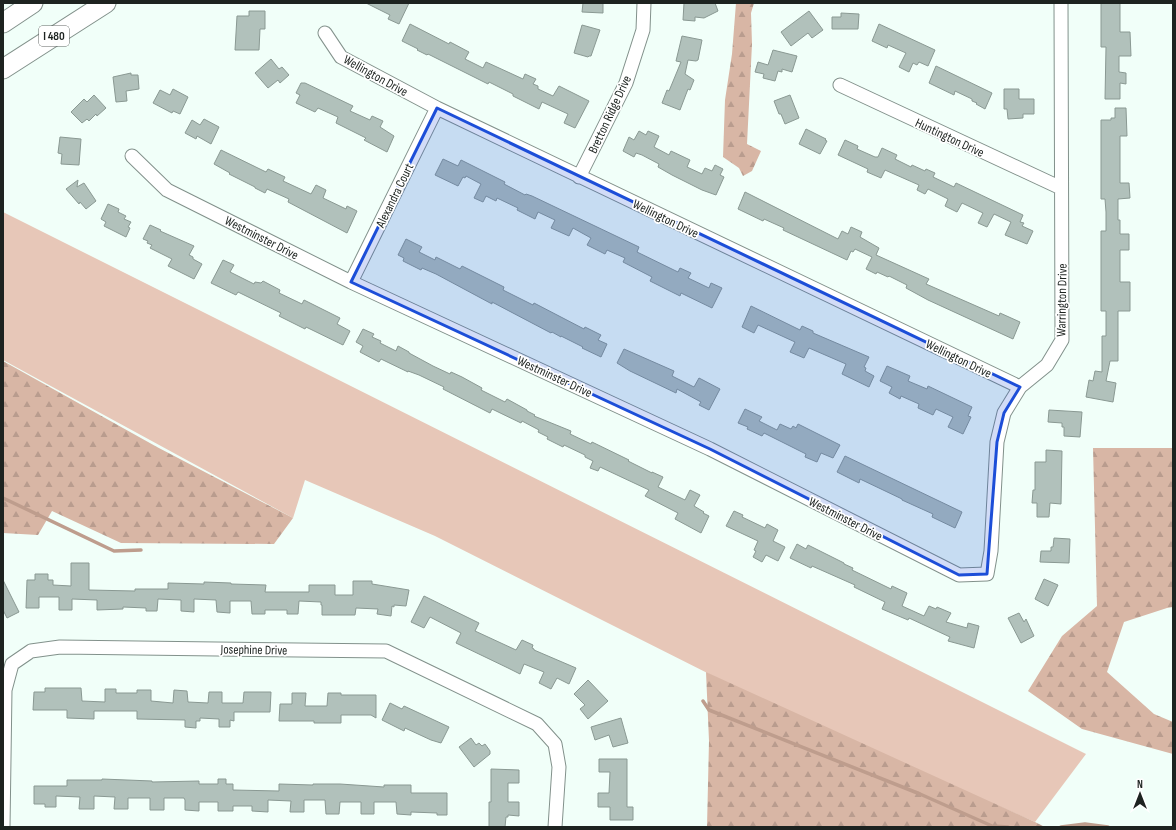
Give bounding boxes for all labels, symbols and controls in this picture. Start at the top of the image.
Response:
road number: I 480 [39,26,69,46]
street label: Wellington Drive [340,52,411,100]
street label: Bretton Ridge Drive [585,73,635,156]
street label: Huntington Drive [912,115,987,161]
street label: Alexandra Court [372,161,417,231]
street label: Wellington Drive [630,196,701,242]
street label: Westminster Drive [222,212,301,263]
street label: Warrington Drive [1053,263,1071,337]
street label: Wellington Drive [923,336,994,382]
street label: Westminster Drive [515,353,595,401]
street label: Westminster Drive [806,493,885,544]
street label: Josephine Drive [219,641,288,659]
north arrow [1120,774,1160,814]
text: N [1137,778,1143,791]

